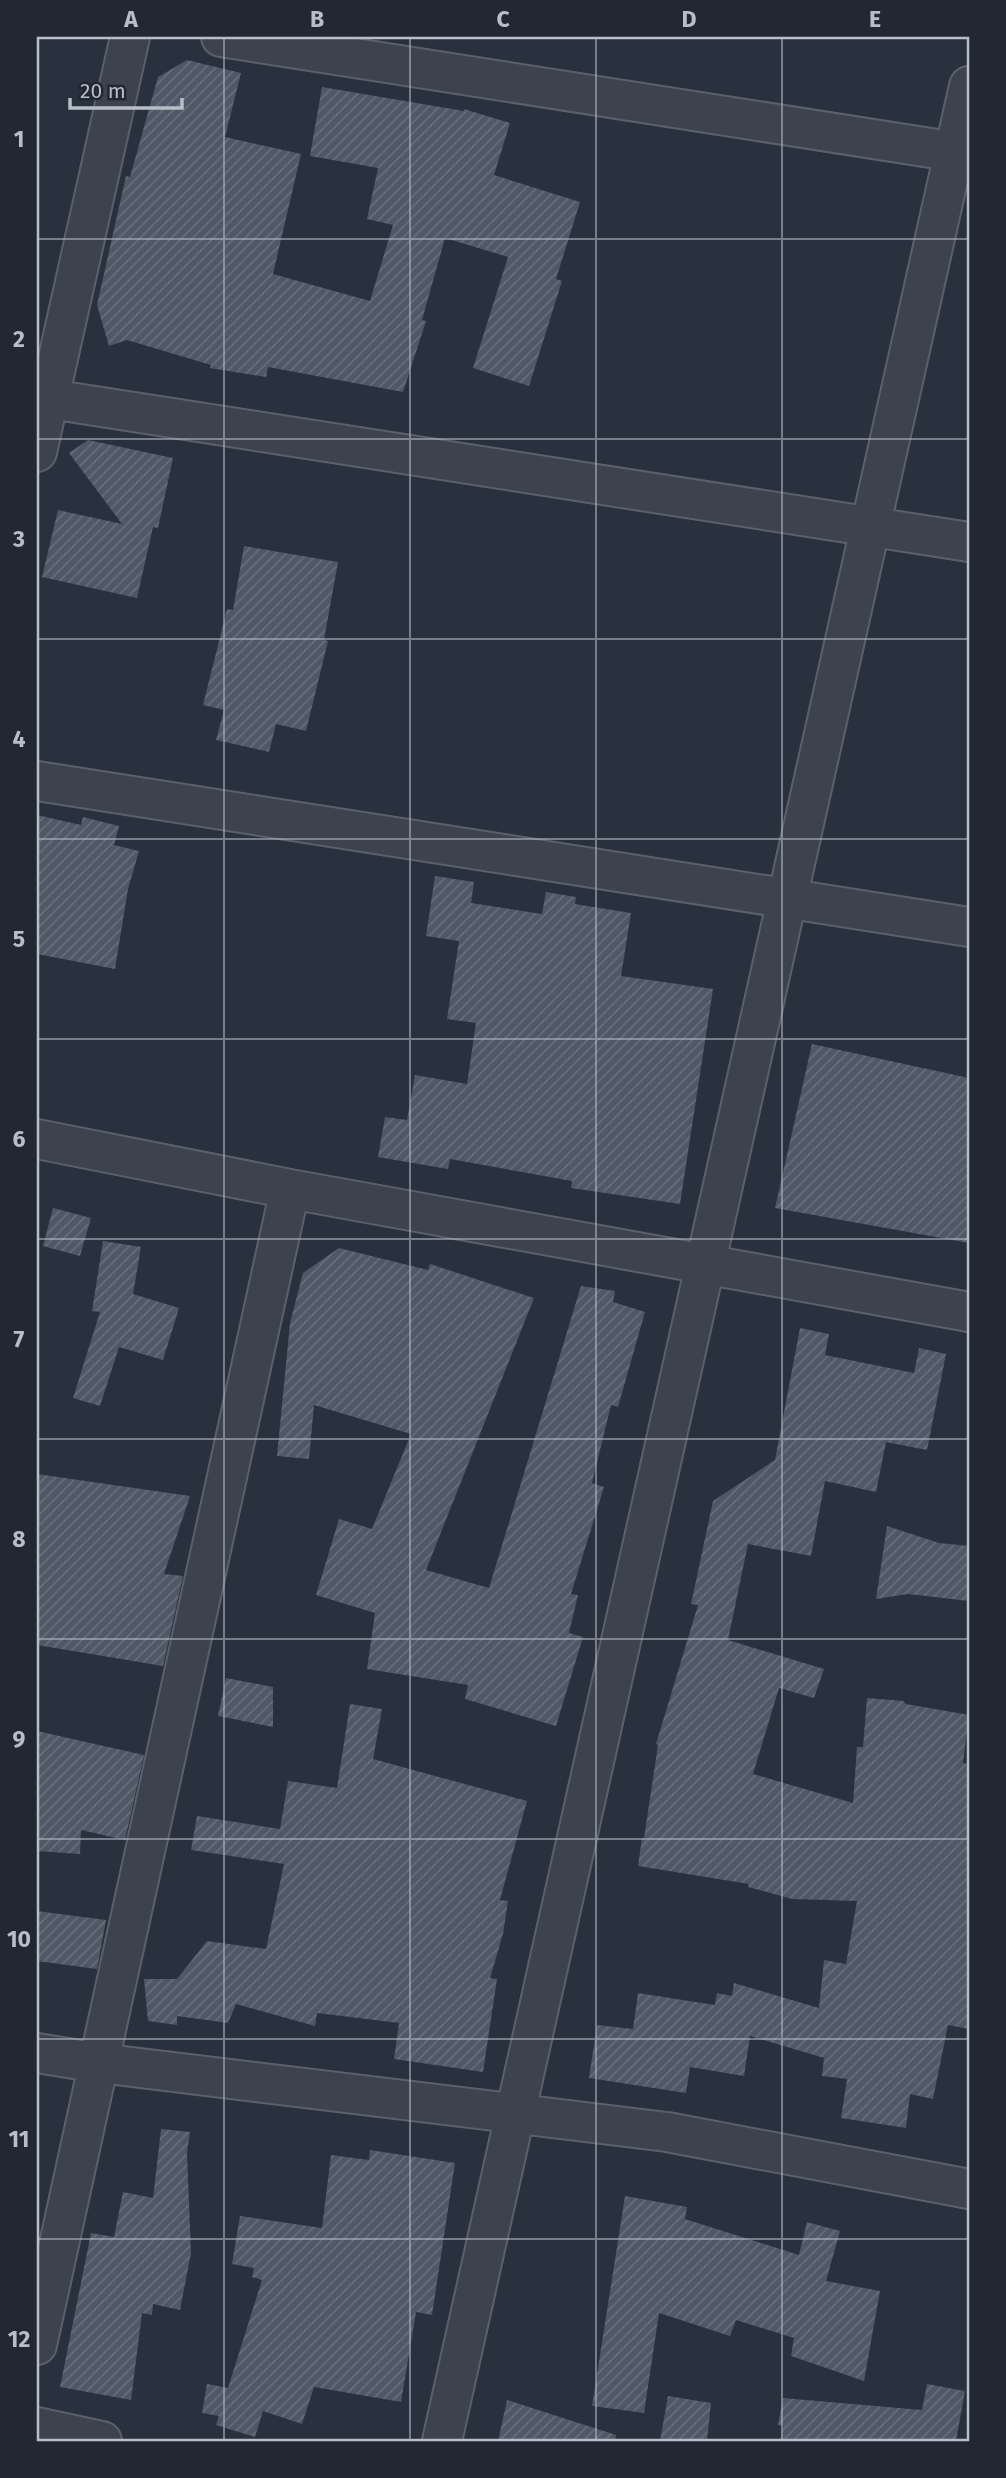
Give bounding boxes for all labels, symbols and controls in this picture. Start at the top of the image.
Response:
text: A [123,5,138,33]
text: B [310,5,324,33]
text: C [496,5,510,33]
text: D [682,5,697,33]
text: E [869,5,881,33]
scale bar [70,66,182,110]
text: 20 m [80,78,126,104]
text: 1 [14,125,24,153]
text: 2 [13,325,25,353]
text: 3 [12,525,25,553]
text: 4 [13,725,26,753]
text: 5 [13,925,25,953]
text: 6 [13,1125,26,1153]
text: 7 [14,1325,25,1353]
text: 8 [12,1525,26,1553]
text: 9 [13,1725,26,1753]
text: 10 [7,1925,31,1953]
text: 11 [9,2125,29,2153]
text: 12 [8,2325,30,2353]

